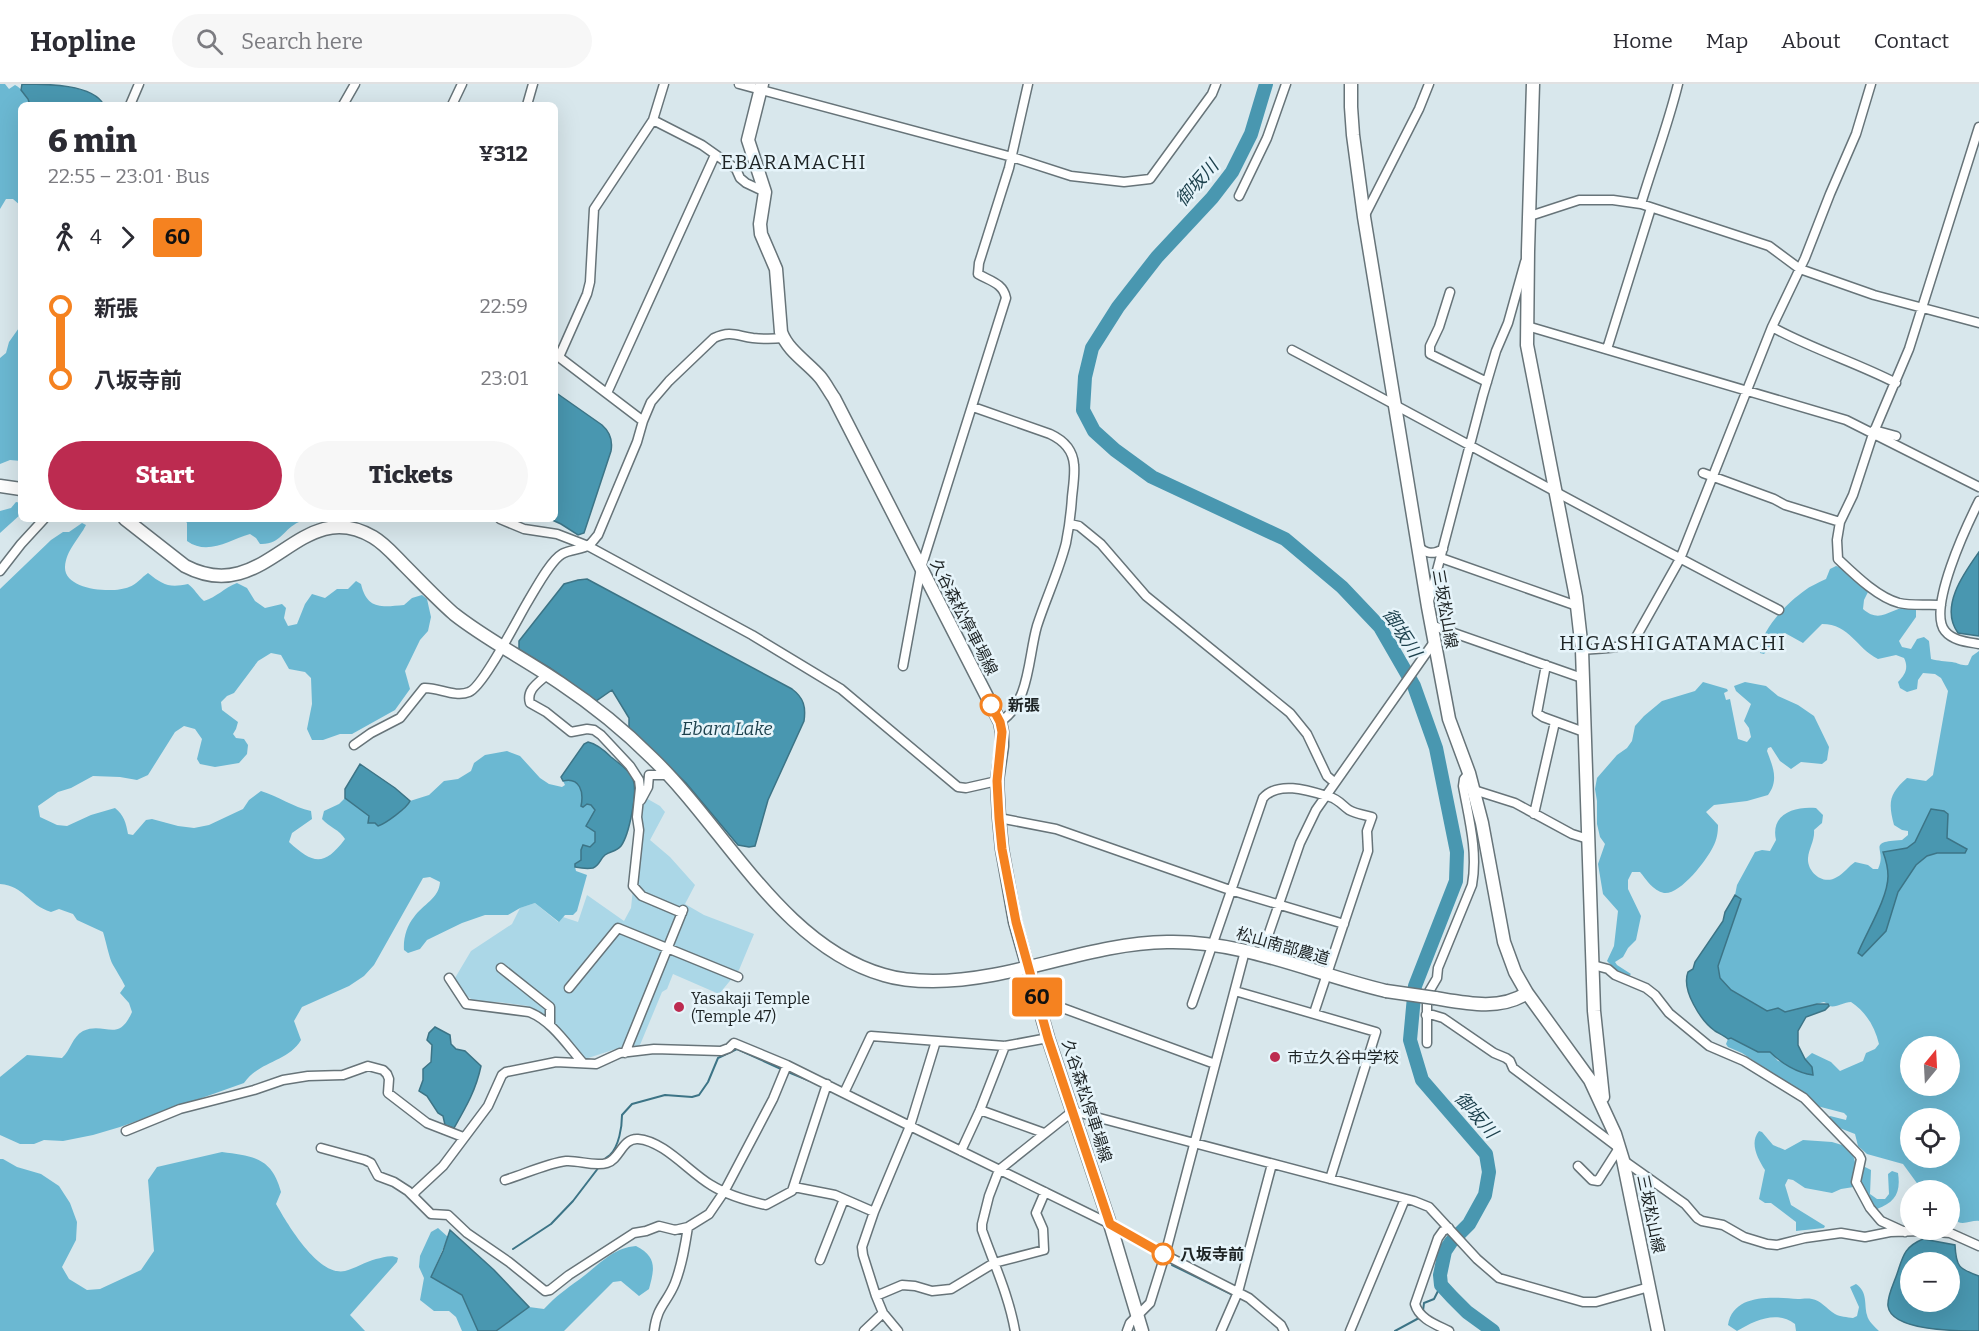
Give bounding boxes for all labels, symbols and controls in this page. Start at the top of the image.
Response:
search box [172,14,592,68]
text: Hopline [30,25,136,58]
icon: search [193,25,226,58]
text: Search here [241,28,363,55]
text: Home [1613,28,1673,54]
text: Map [1706,28,1748,54]
text: About [1781,28,1841,54]
text: Contact [1874,28,1949,54]
text: 6 min [48,121,137,161]
text: ¥312 [479,140,528,167]
district label: EBARAMACHI [721,150,867,174]
water label: 御坂川 [1171,154,1224,211]
text: 22:55 – 23:01 · Bus [48,164,210,188]
icon: walk [48,221,81,254]
icon: forward [111,221,144,254]
text: 60 [165,224,190,250]
text: 4 [90,225,102,249]
text: 22:59 [480,294,528,318]
text: 新張 [94,295,138,322]
text: 23:01 [481,366,528,390]
text: 八坂寺前 [94,367,182,394]
button: Start [48,441,282,510]
button: Tickets [294,441,528,510]
street label: 久谷森松停車場線 [926,556,1002,678]
street label: 三坂松山線 [1429,568,1461,650]
water label: 御坂川 [1378,604,1427,663]
district label: HIGASHIGATAMACHI [1559,631,1787,655]
marker: 新張 [980,694,1002,716]
place label: 新張 [1008,696,1040,715]
water label: Ebara Lake [681,718,773,740]
street label: 松山南部農道 [1234,924,1332,968]
line badge: 60 [1010,978,1064,1016]
text: 60 [1024,984,1050,1010]
place label: Yasakaji Temple (Temple 47) [691,989,810,1026]
marker: Yasakaji Temple (Temple 47) [672,1000,686,1014]
north arrow [1900,1036,1960,1096]
map controls [1900,1036,1960,1312]
street label: 久谷森松停車場線 [1058,1037,1116,1165]
place label: 市立久谷中学校 [1287,1048,1399,1067]
marker: 市立久谷中学校 [1268,1050,1282,1064]
water label: 御坂川 [1450,1087,1503,1144]
button: locate [1900,1108,1960,1168]
street label: 三坂松山線 [1633,1173,1669,1255]
button: + [1900,1180,1960,1240]
marker: 八坂寺前 [1152,1243,1174,1265]
place label: 八坂寺前 [1180,1245,1244,1264]
button: − [1900,1252,1960,1312]

